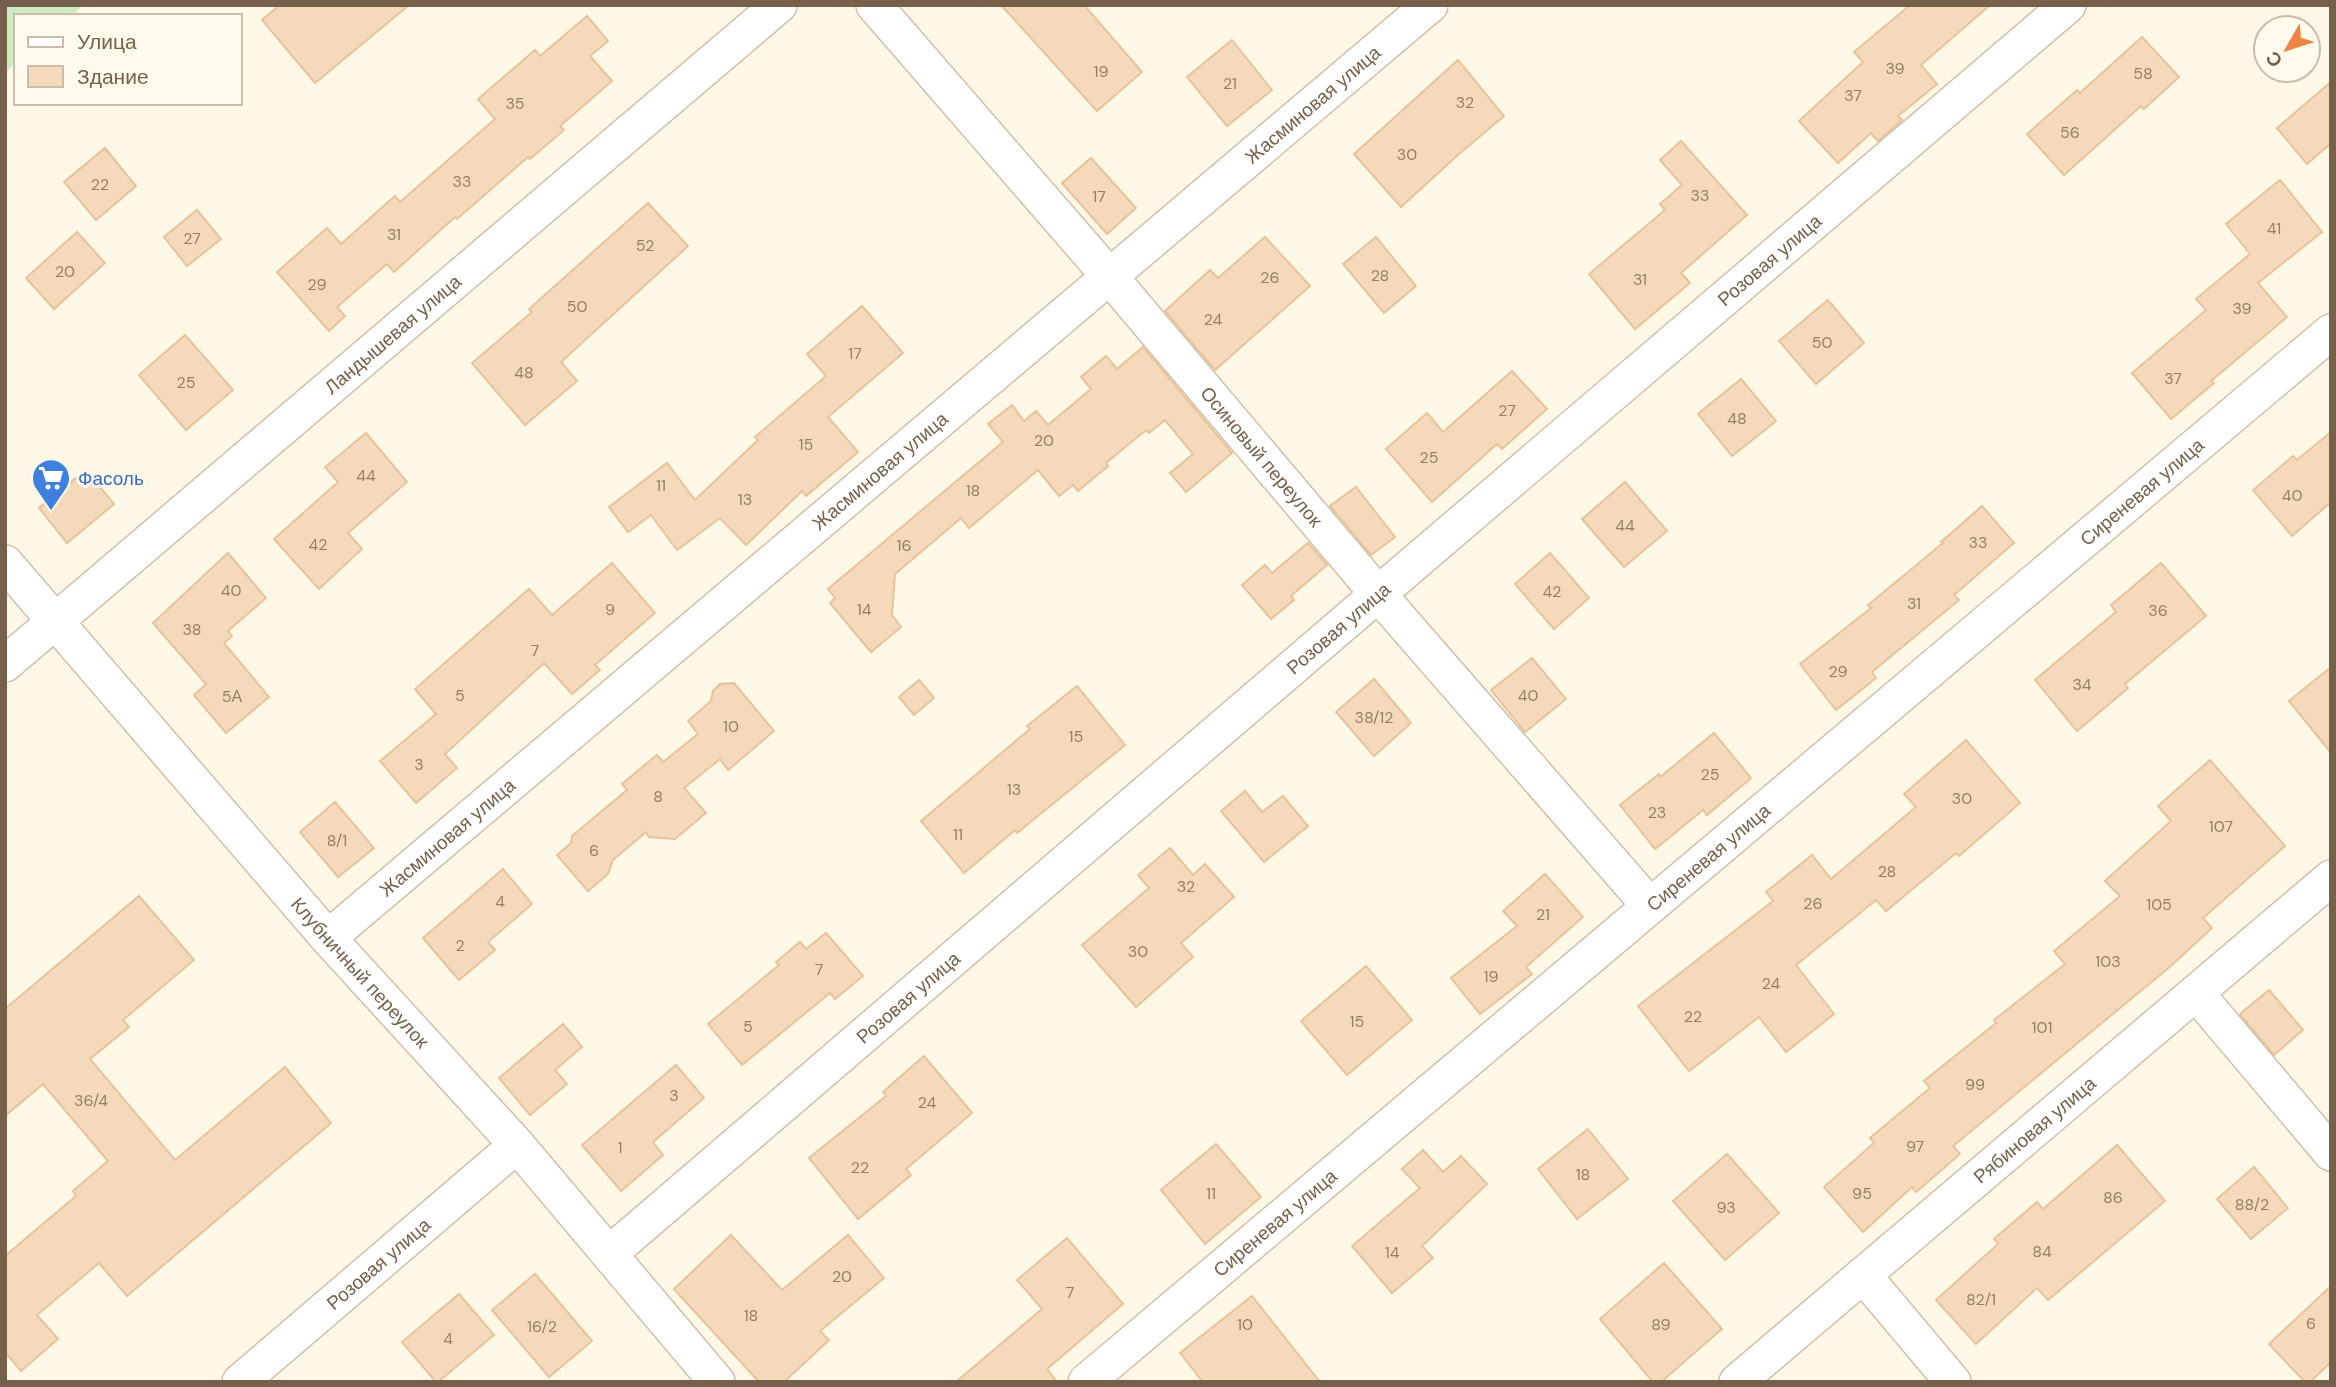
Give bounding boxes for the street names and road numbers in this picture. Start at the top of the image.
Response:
street label: Жасминовая улица [1239,39,1386,169]
street label: Розовая улица [1712,208,1827,311]
street label: Ландышевая улица [319,268,467,399]
street label: Осиновый переулок [1195,381,1329,532]
street label: Жасминовая улица [807,406,953,536]
street label: Сиреневая улица [2074,432,2209,551]
street label: Розовая улица [1281,576,1396,680]
street label: Жасминовая улица [374,772,521,902]
street label: Сиреневая улица [1641,798,1776,917]
street label: Клубничный переулок [286,892,435,1054]
street label: Розовая улица [851,946,966,1049]
street label: Рябиновая улица [1968,1070,2101,1189]
street label: Сиреневая улица [1208,1163,1342,1282]
street label: Розовая улица [321,1212,436,1315]

